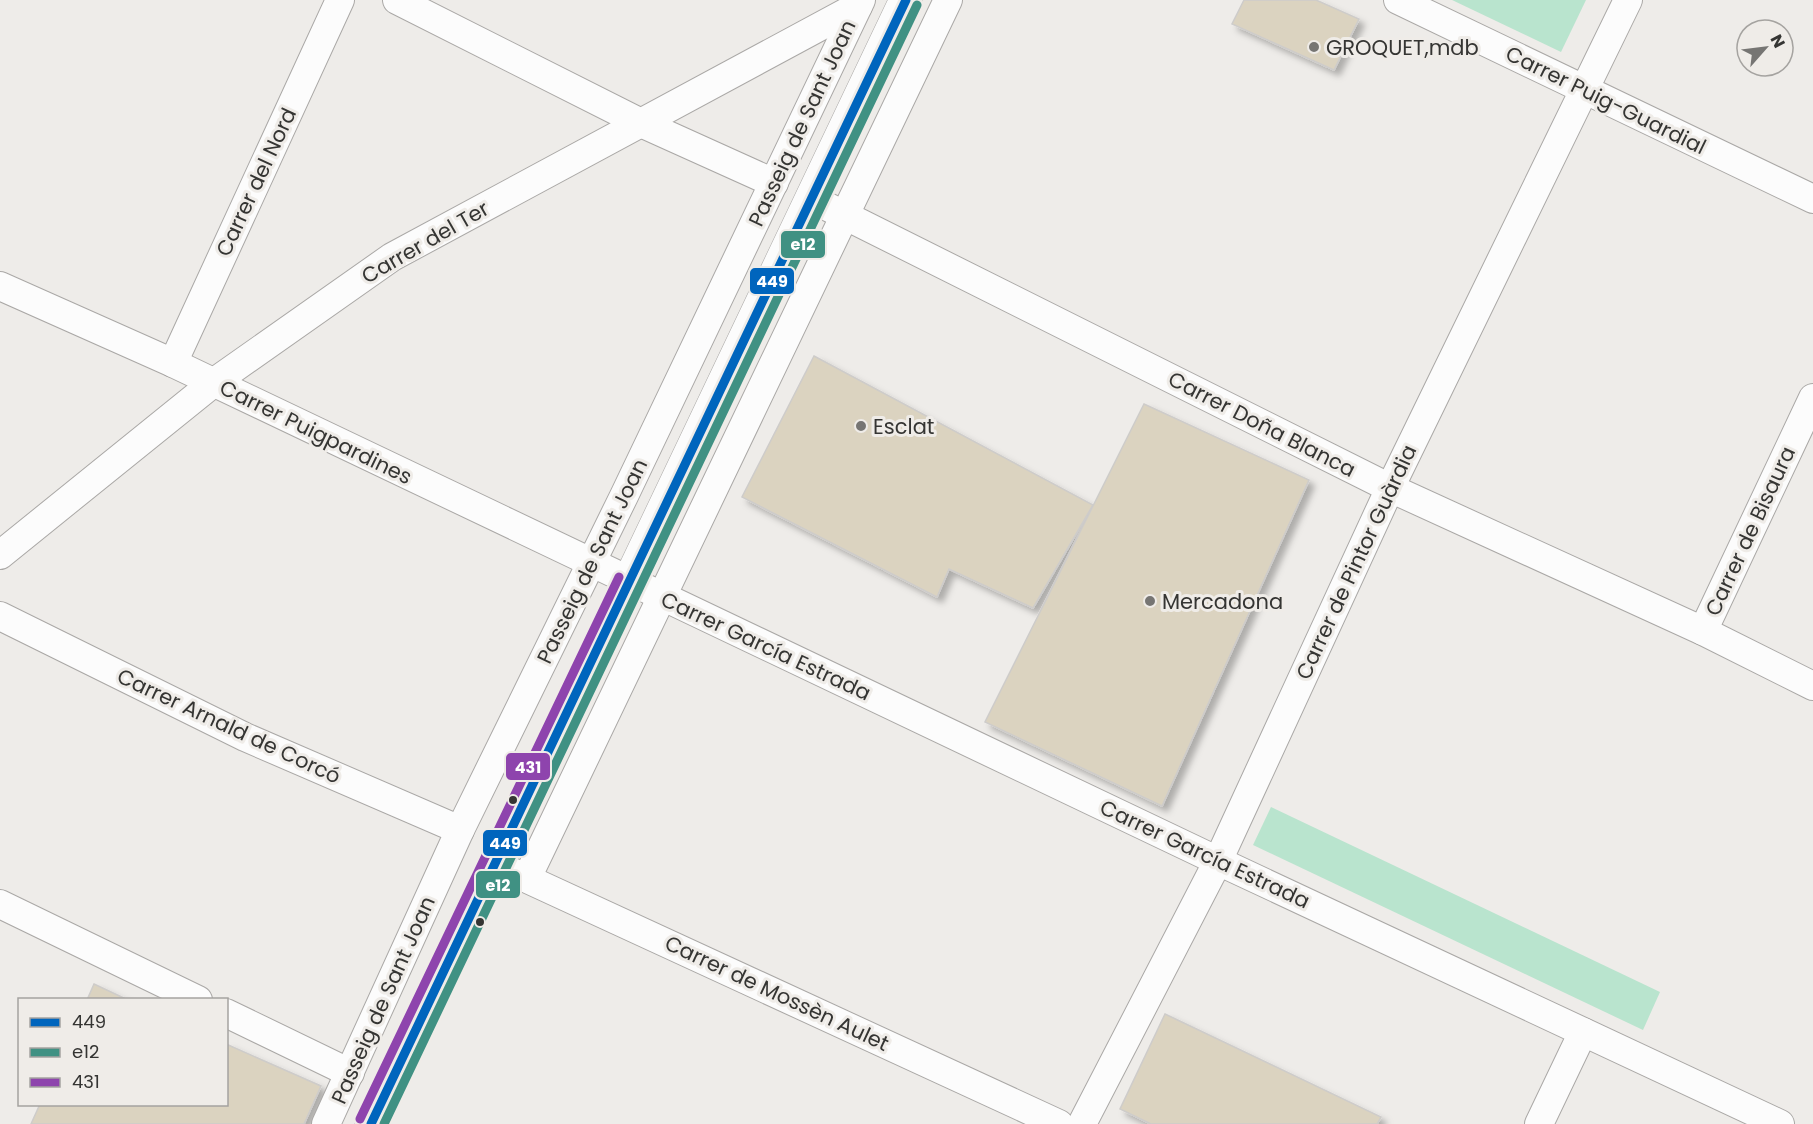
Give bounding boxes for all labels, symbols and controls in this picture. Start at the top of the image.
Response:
street label: Passeig de Sant Joan [741,15,863,231]
north arrow [1735,18,1795,78]
text: N [1765,30,1791,52]
place label: GROQUET,mdb [1326,33,1479,62]
street label: Carrer Puig-Guardial [1501,39,1711,161]
marker: GROQUET,mdb [1307,40,1321,54]
street label: Carrer del Nord [209,103,303,261]
street label: Carrer del Ter [356,194,494,290]
line badge: e12 [780,230,826,259]
text: e12 [790,233,816,256]
line badge: 449 [749,267,795,295]
text: 449 [756,270,788,293]
street label: Carrer Doña Blanca [1163,364,1361,484]
street label: Carrer Puigpardines [215,373,417,491]
place label: Esclat [873,412,935,441]
marker: Esclat [854,419,868,433]
street label: Carrer de Pintor Guàrdia [1289,440,1423,684]
street label: Carrer de Bisaura [1698,441,1802,621]
street label: Passeig de Sant Joan [530,454,654,668]
street label: Carrer García Estrada [656,585,876,707]
place label: Mercadona [1162,587,1283,616]
marker: Mercadona [1143,594,1157,608]
street label: Carrer Arnald de Corcó [112,661,346,791]
line badge: 431 [505,752,551,781]
text: 431 [515,756,541,779]
street label: Carrer García Estrada [1095,793,1315,915]
unlabelled marker [507,794,519,806]
line badge: 449 [482,829,528,857]
text: 449 [489,832,521,855]
line badge: e12 [475,870,521,899]
text: e12 [485,874,511,897]
street label: Passeig de Sant Joan [324,892,442,1108]
unlabelled marker [474,916,486,928]
street label: Carrer de Mossèn Aulet [660,928,894,1058]
legend [18,998,228,1106]
text: 449 [72,1009,106,1034]
text: e12 [72,1039,99,1064]
text: 431 [72,1069,100,1094]

